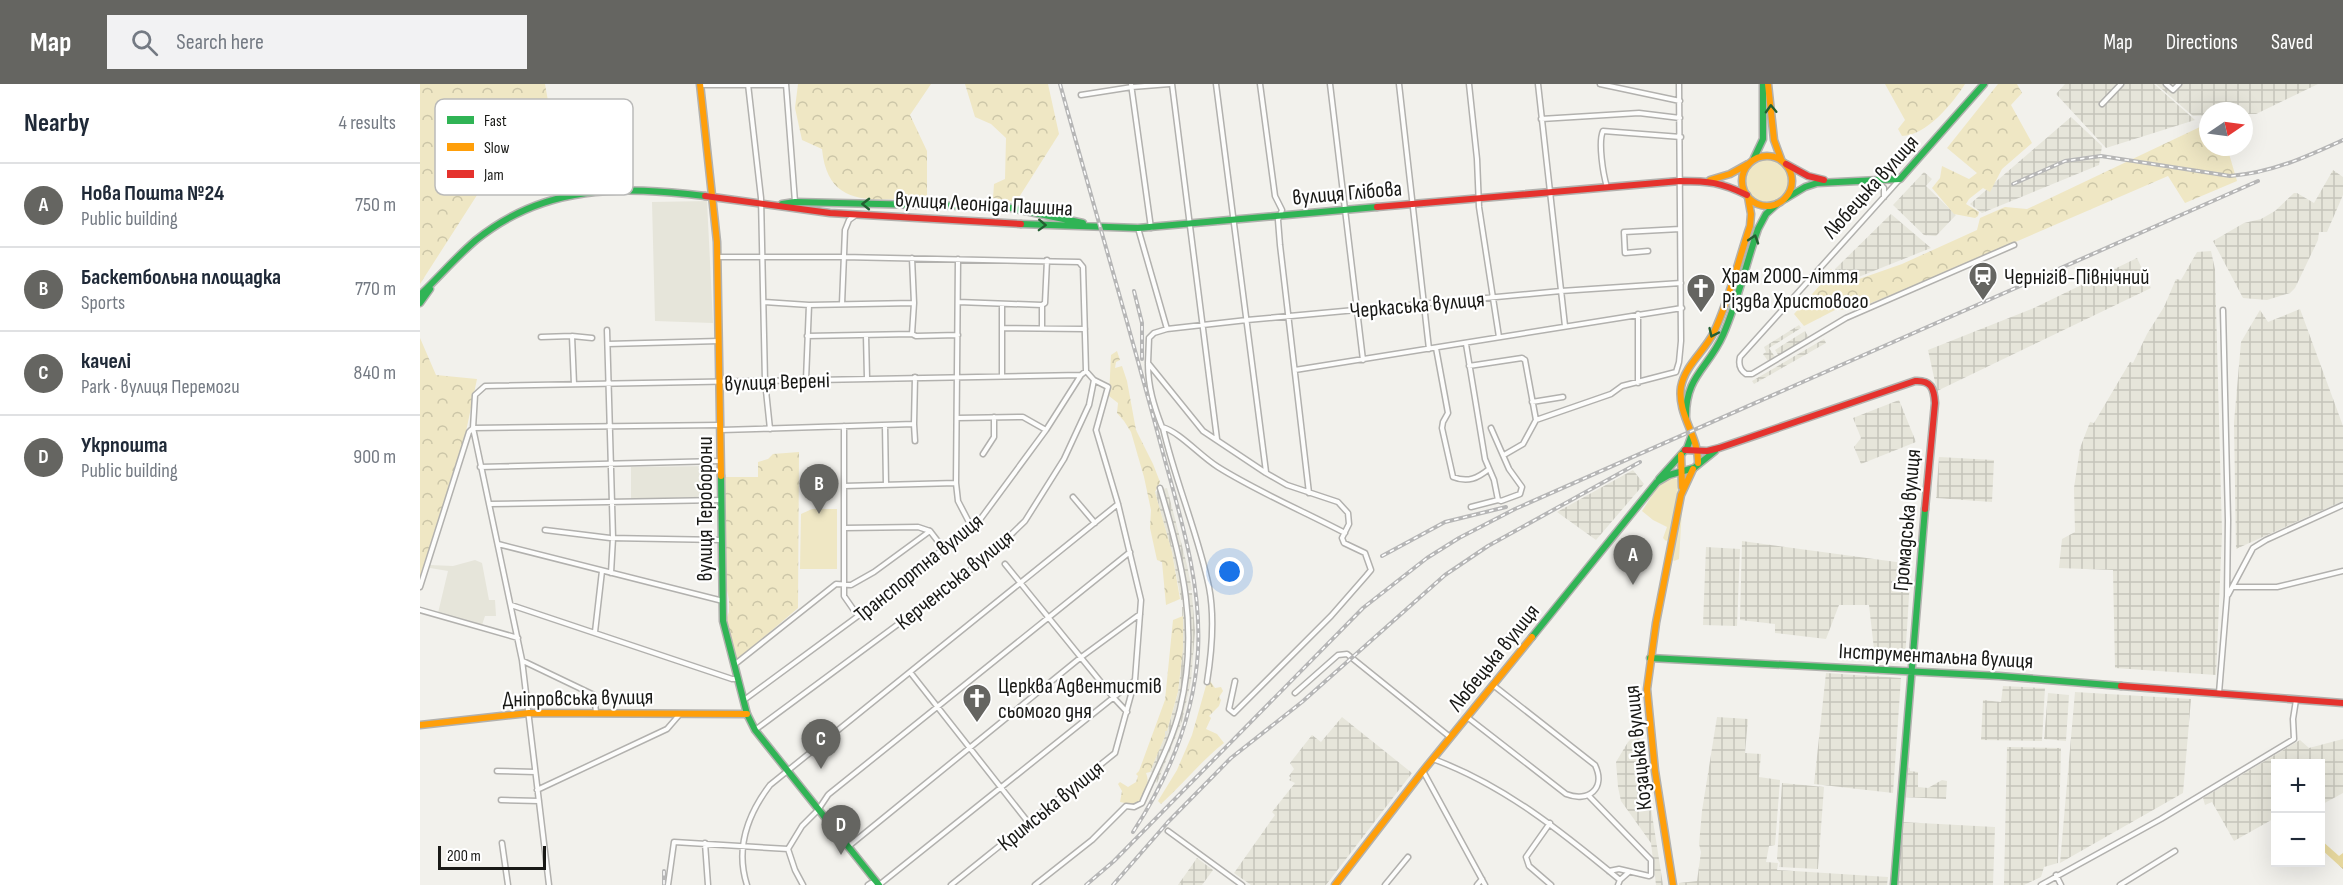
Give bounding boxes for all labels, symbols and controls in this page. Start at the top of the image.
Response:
search box [107,15,527,69]
text: Map [30,26,71,59]
icon: search [128,26,161,59]
text: Search here [176,29,264,56]
text: Map [2103,30,2133,55]
text: Directions [2166,30,2238,55]
text: Saved [2271,30,2313,55]
legend [435,99,633,195]
north arrow [2199,102,2253,156]
one-way arrow [1765,104,1778,113]
text: Nearby [24,108,90,139]
text: 4 results [339,111,396,135]
text: Fast [484,112,507,131]
street label: Любецька вулиця [1817,130,1925,245]
text: Slow [484,139,509,158]
text: Jam [483,166,504,185]
street label: вулиця Глібова [1291,175,1403,212]
text: Нова Пошта №24 [81,180,224,207]
street label: вулиця Леоніда Пашина [894,186,1074,223]
text: A [39,193,48,217]
text: 750 m [355,193,396,217]
one-way arrow [862,197,871,210]
text: Public building [81,207,178,231]
one-way arrow [1038,219,1047,232]
one-way arrow [1747,234,1759,245]
station icon: Чернігів-Північний [1967,260,1999,302]
place label: Храм 2000-ліття Різдва Христового [1721,263,1869,315]
text: Баскетбольна площадка [81,264,281,291]
place label: Чернігів-Північний [2004,264,2150,291]
church icon: Храм 2000-ліття Різдва Христового [1685,272,1717,314]
text: B [39,277,48,301]
text: 770 m [355,277,396,301]
street label: Черкаська вулиця [1349,286,1486,325]
text: Sports [81,291,125,315]
one-way arrow [1708,326,1720,337]
text: качелі [81,348,131,375]
text: C [38,361,49,385]
text: 840 m [354,361,396,385]
street label: вулиця Верені [724,367,830,398]
text: Park · вулиця Перемоги [81,375,240,399]
text: Укрпошта [81,432,168,459]
street label: вулиця Тероборони [692,436,719,582]
text: D [38,445,49,469]
text: 900 m [353,445,396,469]
street label: Громадська вулиця [1888,448,1927,592]
text: Public building [81,459,178,483]
pin: B [800,464,838,514]
street label: Транспортна вулиця [849,508,989,628]
street label: Керченська вулиця [890,524,1020,636]
pin: A [1614,536,1652,585]
your location [1215,557,1244,586]
street label: Любецька вулиця [1442,599,1546,718]
street label: Інструментальна вулиця [1838,638,2034,675]
place label: Церква Адвентистів сьомого дня [998,673,1162,725]
church icon: Церква Адвентистів сьомого дня [961,682,993,724]
street label: Дніпровська вулиця [502,684,654,713]
street label: Козацька вулиця [1619,684,1658,812]
pin: C [802,720,840,769]
street label: Кримська вулиця [992,755,1110,857]
map controls [2271,759,2325,867]
button: + [2271,759,2325,813]
pin: D [822,806,860,855]
button: − [2271,813,2325,867]
scale bar [438,843,546,870]
text: 200 m [447,847,481,866]

